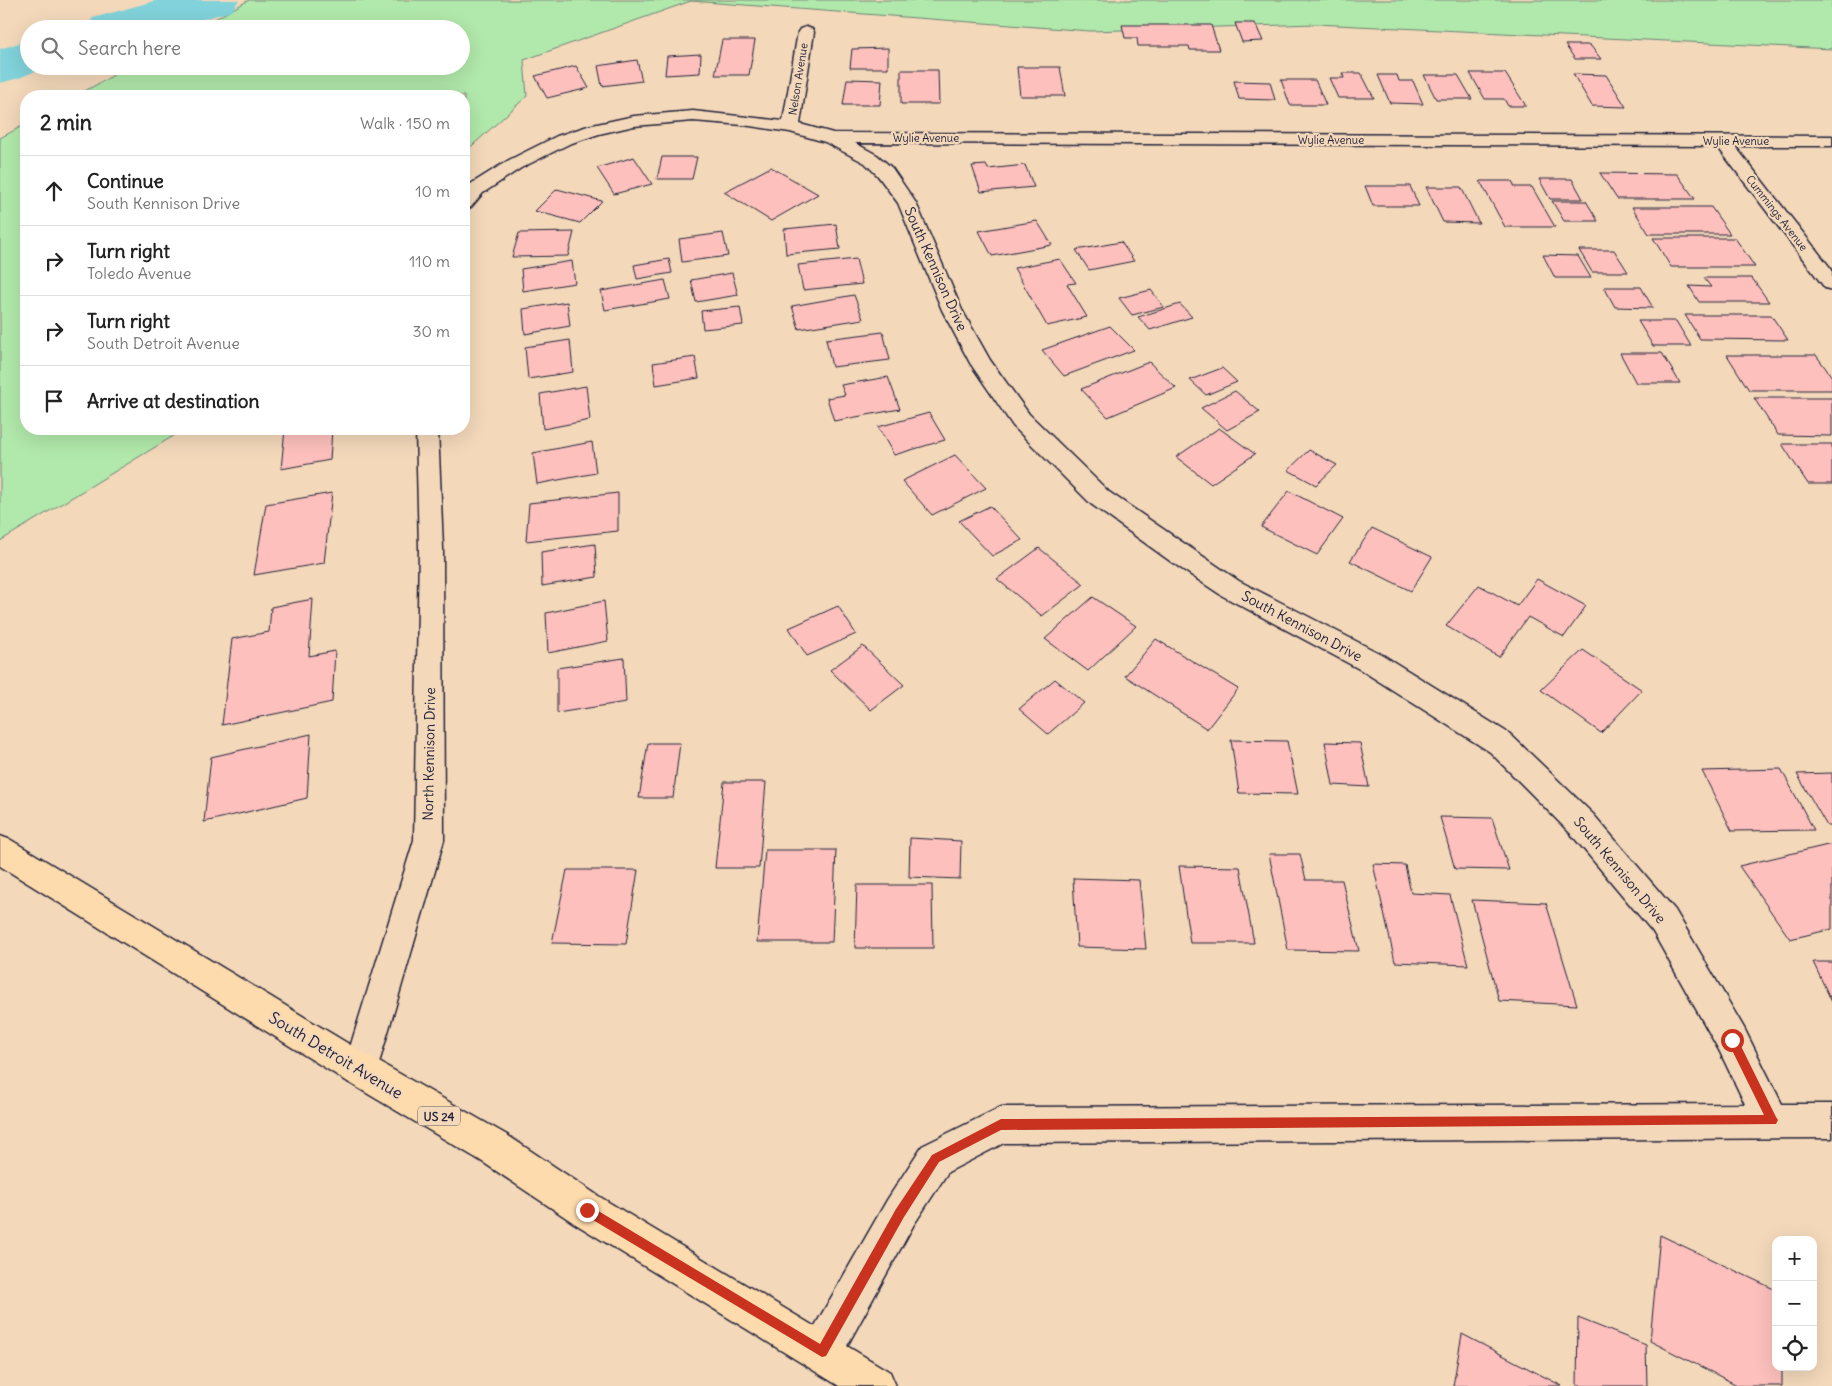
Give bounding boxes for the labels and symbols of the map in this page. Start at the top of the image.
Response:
street label: Nelson Avenue [785,42,811,116]
street label: Wylie Avenue [893,131,959,145]
street label: Wylie Avenue [1298,133,1364,147]
street label: Wylie Avenue [1703,134,1769,148]
street label: Cummings Avenue [1743,172,1811,254]
street label: South Kennison Drive [901,204,971,334]
street label: South Kennison Drive [1239,587,1365,665]
street label: North Kennison Drive [419,687,439,821]
street label: South Kennison Drive [1570,813,1670,927]
street label: South Detroit Avenue [265,1007,407,1103]
route start [1721,1029,1744,1052]
road number: US 24 [418,1106,460,1126]
route end [576,1199,599,1222]

